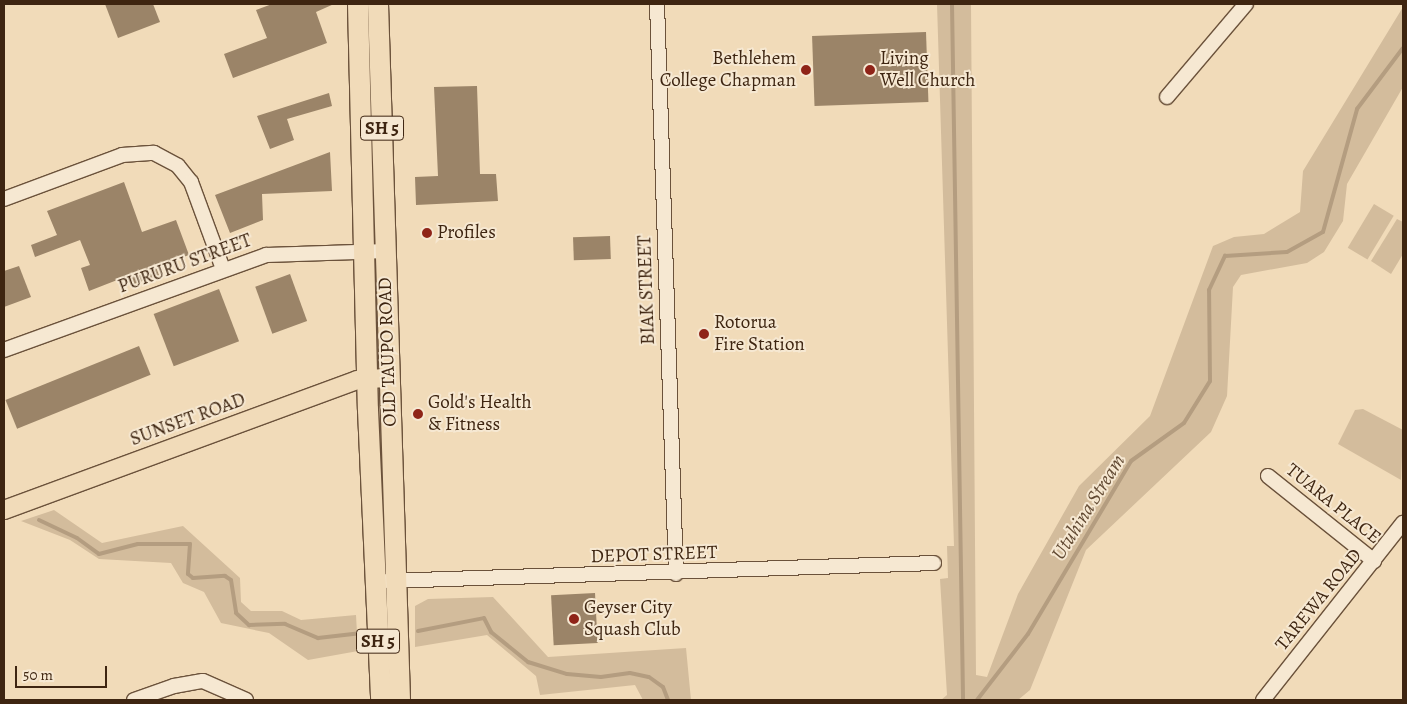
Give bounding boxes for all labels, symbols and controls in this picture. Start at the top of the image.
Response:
place label: Bethlehem College Chapman [660,48,796,92]
place label: Living Well Church [880,48,975,92]
marker: Bethlehem College Chapman [800,64,812,76]
marker: Living Well Church [864,64,876,76]
road number: SH 5 [360,112,404,144]
place label: Profiles [437,222,496,244]
marker: Profiles [421,227,433,239]
street label: PURURU STREET [115,229,255,299]
street label: BIAK STREET [634,235,660,345]
street label: OLD TAUPO ROAD [374,277,402,427]
place label: Rotorua Fire Station [714,312,805,356]
marker: Rotorua Fire Station [698,328,710,340]
street label: SUNSET ROAD [127,389,249,451]
place label: Gold's Health & Fitness [428,392,532,436]
marker: Gold's Health & Fitness [412,408,424,420]
water label: Utuhina Stream [1046,450,1130,564]
street label: TUARA PLACE [1281,459,1385,549]
street label: DEPOT STREET [590,541,718,569]
street label: TAREWA ROAD [1271,544,1367,656]
place label: Geyser City Squash Club [584,597,681,641]
marker: Geyser City Squash Club [568,613,580,625]
road number: SH 5 [356,626,400,656]
scale bar [18,656,110,688]
text: 50 m [23,665,53,685]

